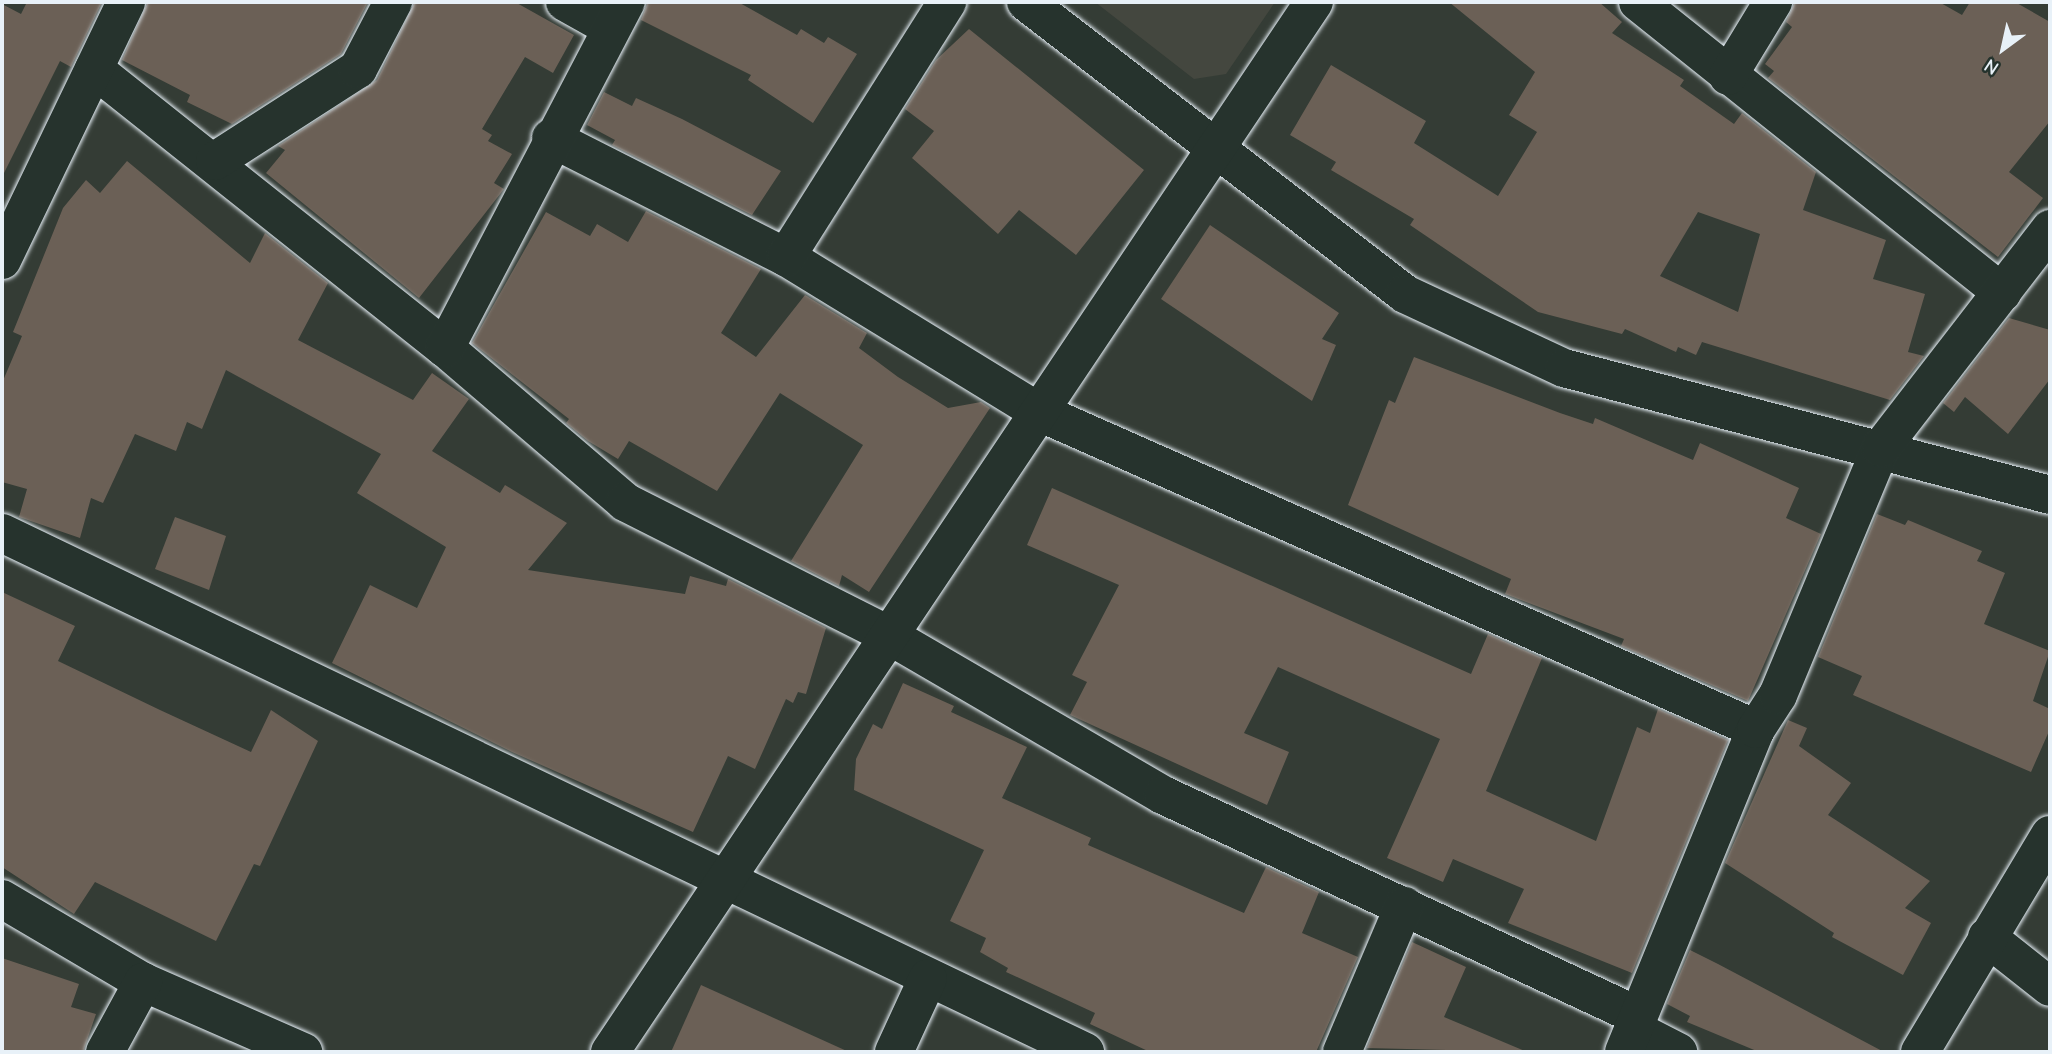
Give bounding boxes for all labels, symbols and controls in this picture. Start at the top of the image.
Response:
north arrow [1968,14,2038,84]
text: N [1980,54,2003,79]

